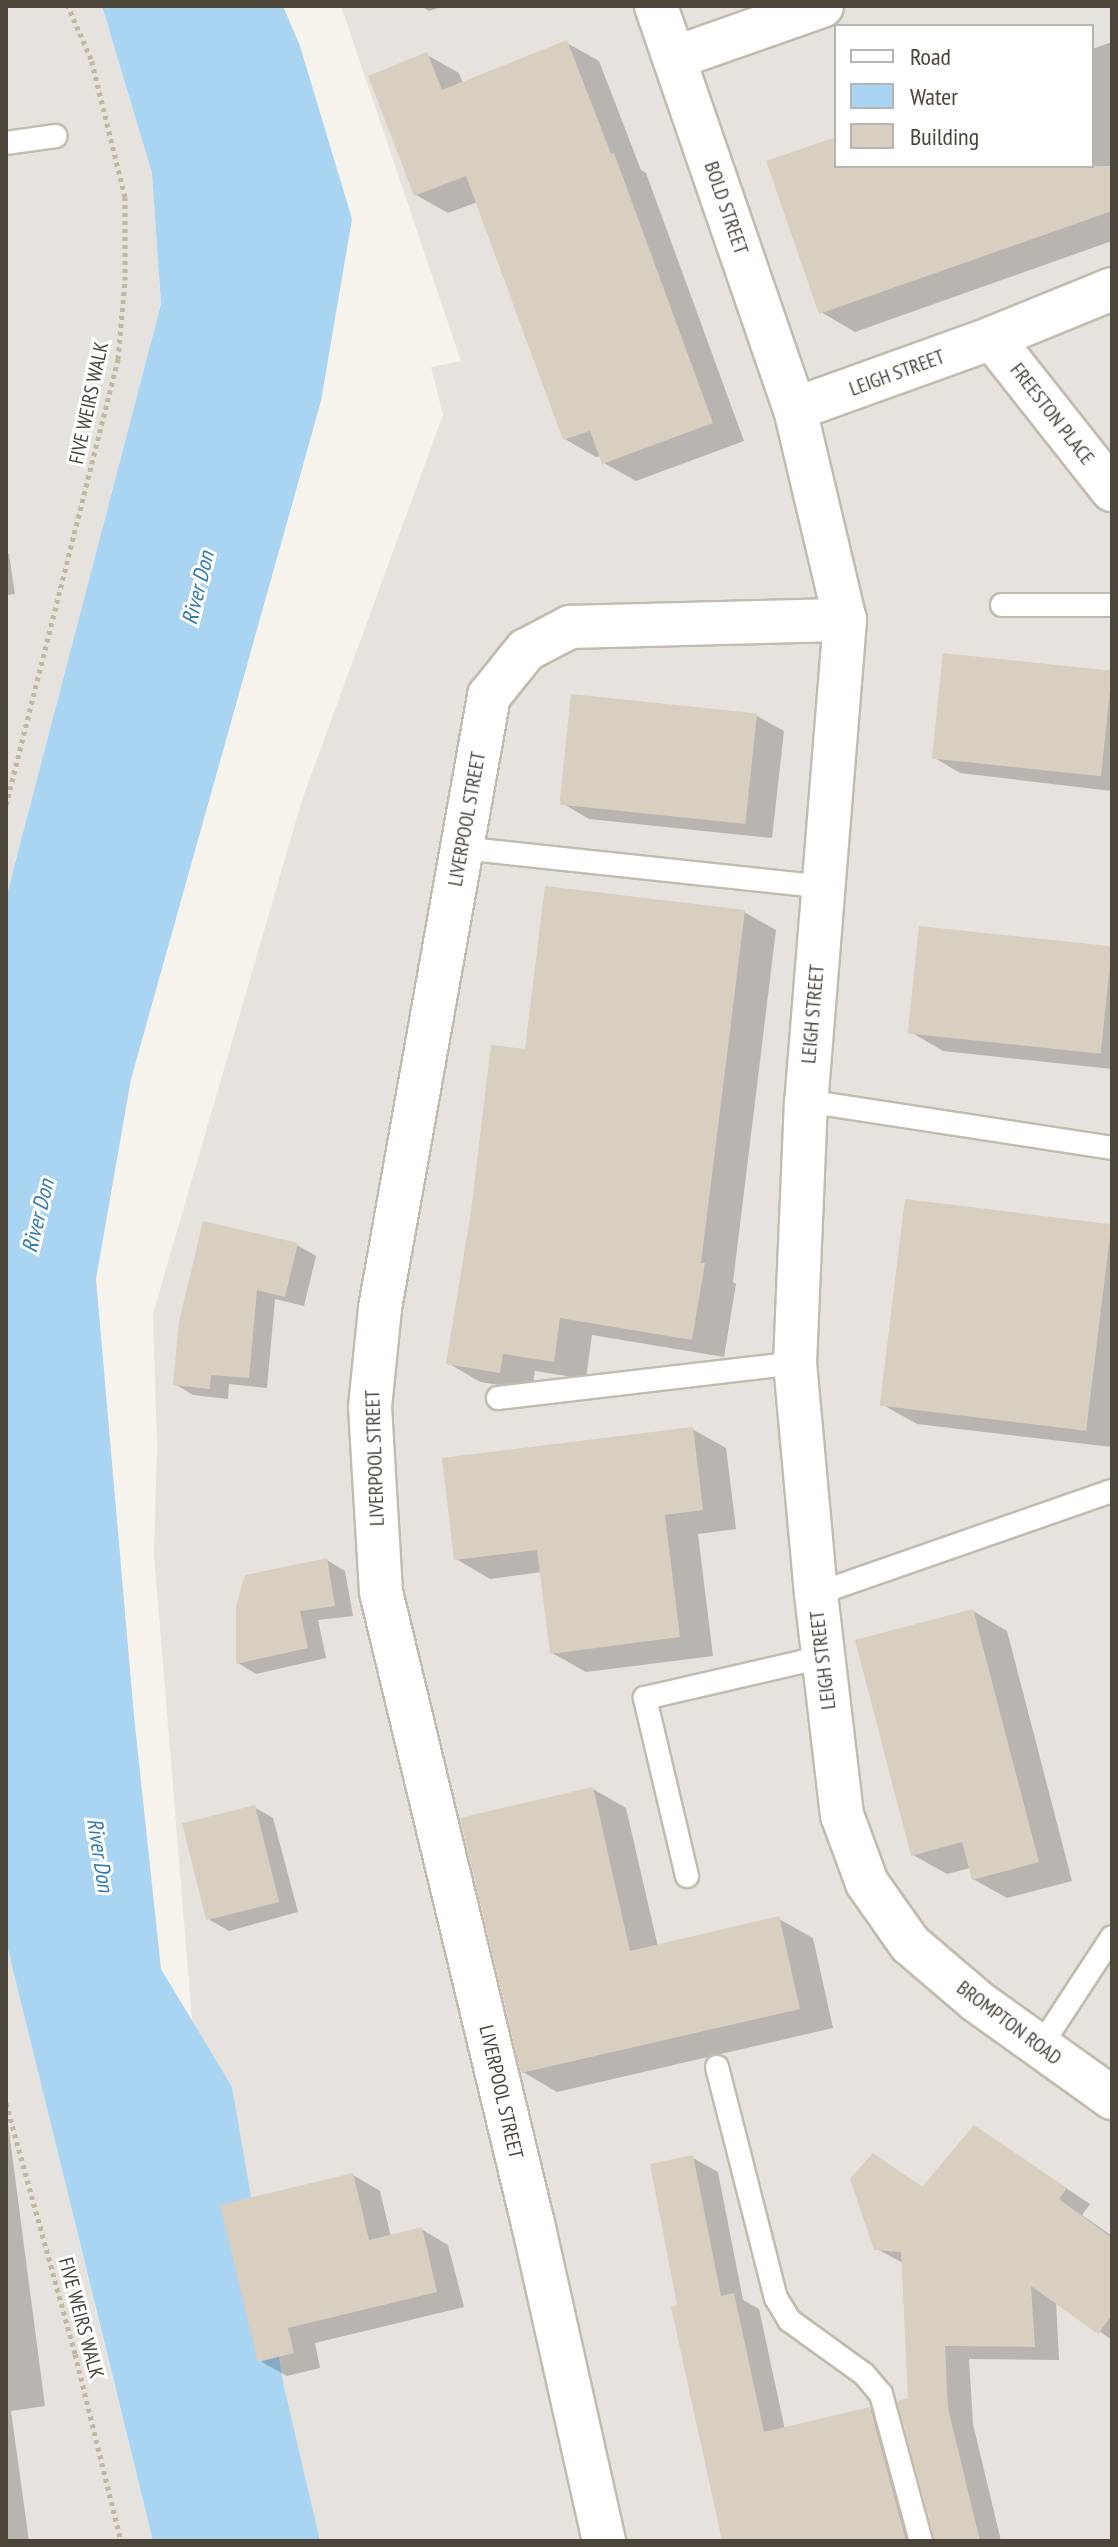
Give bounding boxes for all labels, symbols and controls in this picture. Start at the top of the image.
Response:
legend [834,24,1094,168]
text: Road [910,41,951,72]
text: Water [910,81,958,112]
text: Building [910,121,979,152]
street label: BOLD STREET [699,158,753,258]
street label: FIVE WEIRS WALK [64,340,114,466]
street label: LEIGH STREET [846,345,948,401]
street label: FREESTON PLACE [1005,359,1099,469]
water label: River Don [176,549,220,627]
street label: LIVERPOOL STREET [443,750,491,888]
street label: LEIGH STREET [797,963,829,1065]
water label: River Don [16,1177,60,1255]
street label: LIVERPOOL STREET [361,1389,389,1527]
street label: LEIGH STREET [805,1609,841,1711]
water label: River Don [81,1816,119,1894]
street label: BROMPTON ROAD [952,1976,1066,2070]
street label: LIVERPOOL STREET [474,2023,528,2161]
street label: FIVE WEIRS WALK [53,2255,109,2381]

